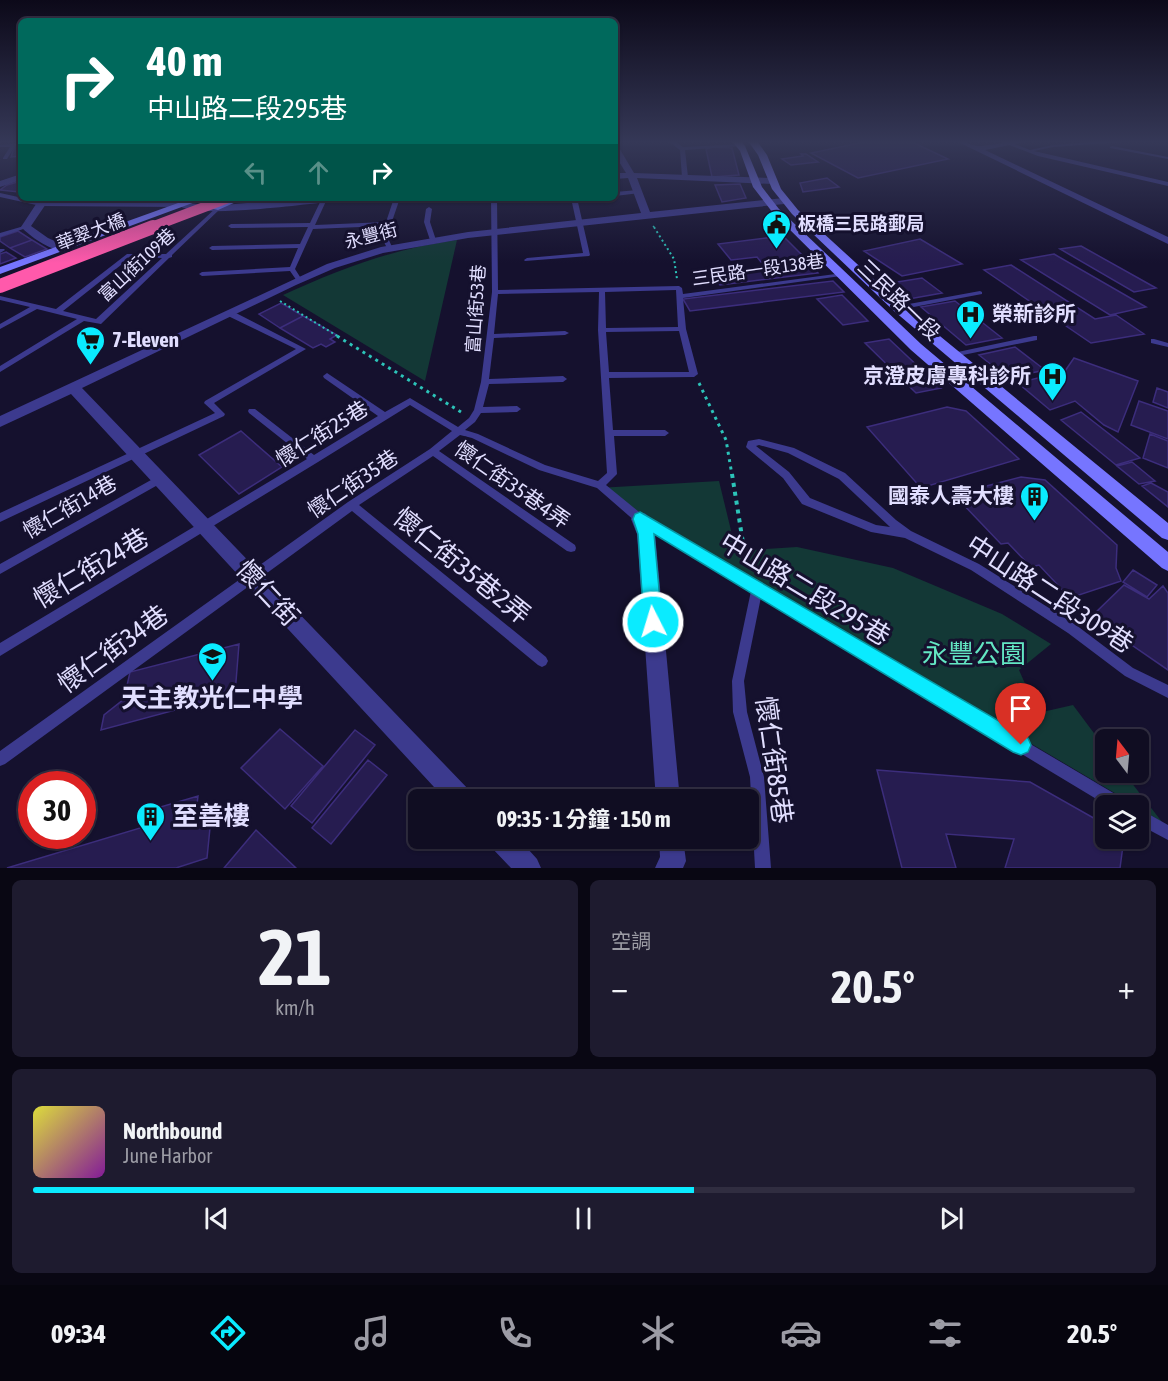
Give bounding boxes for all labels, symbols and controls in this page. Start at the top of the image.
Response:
text: 40 m [147,37,222,85]
icon: right [48,42,126,120]
text: 中山路二段295巷 [147,93,347,124]
icon: left [239,156,272,189]
icon: ahead [302,156,335,189]
icon: right [365,156,398,189]
public building icon: 板橋三民路郵局 [761,208,793,250]
street label: 華翠大橋 [53,209,128,254]
place label: 板橋三民路郵局 [798,213,924,234]
street label: 永豐街 [342,218,400,253]
street label: 富山街109巷 [94,224,179,306]
street label: 三民路一段138巷 [690,250,825,289]
street label: 三民路一段 [854,254,946,344]
street label: 富山街53巷 [462,264,489,354]
hospital icon: 榮新診所 [955,298,987,340]
place label: 榮新診所 [992,301,1076,325]
supermarket icon: 7-Eleven [75,324,107,366]
place label: 7-Eleven [112,327,179,351]
hospital icon: 京澄皮膚專科診所 [1036,360,1068,402]
place label: 京澄皮膚專科診所 [863,363,1031,387]
street label: 懷仁街25巷 [271,395,372,471]
street label: 懷仁街35巷4弄 [451,436,575,533]
street label: 懷仁街35巷 [303,444,402,522]
street label: 懷仁街14巷 [19,470,120,542]
building icon: 國泰人壽大樓 [1019,480,1051,522]
place label: 國泰人壽大樓 [888,483,1014,507]
street label: 懷仁街35巷2弄 [388,502,536,630]
street label: 懷仁街24巷 [28,522,154,614]
street label: 中山路二段295巷 [715,527,895,651]
street label: 中山路二段309巷 [961,529,1139,659]
street label: 懷仁街 [230,554,306,632]
position arrow [621,590,685,654]
street label: 懷仁街34巷 [52,599,174,699]
park label: 永豐公園 [922,639,1026,669]
school or university icon: 天主教光仁中學 [196,640,228,682]
place label: 天主教光仁中學 [121,683,303,713]
pin [995,683,1046,745]
icon: arrive [1004,692,1037,725]
street label: 懷仁街85巷 [750,694,798,826]
north arrow [1095,729,1149,783]
map controls [1095,729,1149,849]
speed limit sign: 30 [18,771,96,849]
button: layers [1095,795,1149,849]
building icon: 至善樓 [135,800,167,842]
place label: 至善樓 [172,801,250,831]
text: 09:35 · 1 分鐘 · 150 m [497,806,670,832]
text: 21 [258,912,332,1002]
text: 空調 [611,929,651,952]
text: 20.5° [831,961,915,1013]
text: − [611,968,628,1006]
text: + [1118,968,1135,1006]
text: km/h [275,996,315,1019]
text: Northbound [123,1118,222,1144]
text: June Harbor [123,1144,212,1167]
icon: previous [200,1202,233,1235]
icon: pause [567,1202,600,1235]
icon: next [935,1202,968,1235]
icon: directions [207,1312,249,1354]
icon: music [351,1312,393,1354]
icon: phone [494,1312,536,1354]
icon: climate [637,1312,679,1354]
icon: car [780,1312,822,1354]
icon: filters [924,1312,966,1354]
text: 09:34 [51,1318,106,1349]
text: 20.5° [1067,1318,1117,1349]

